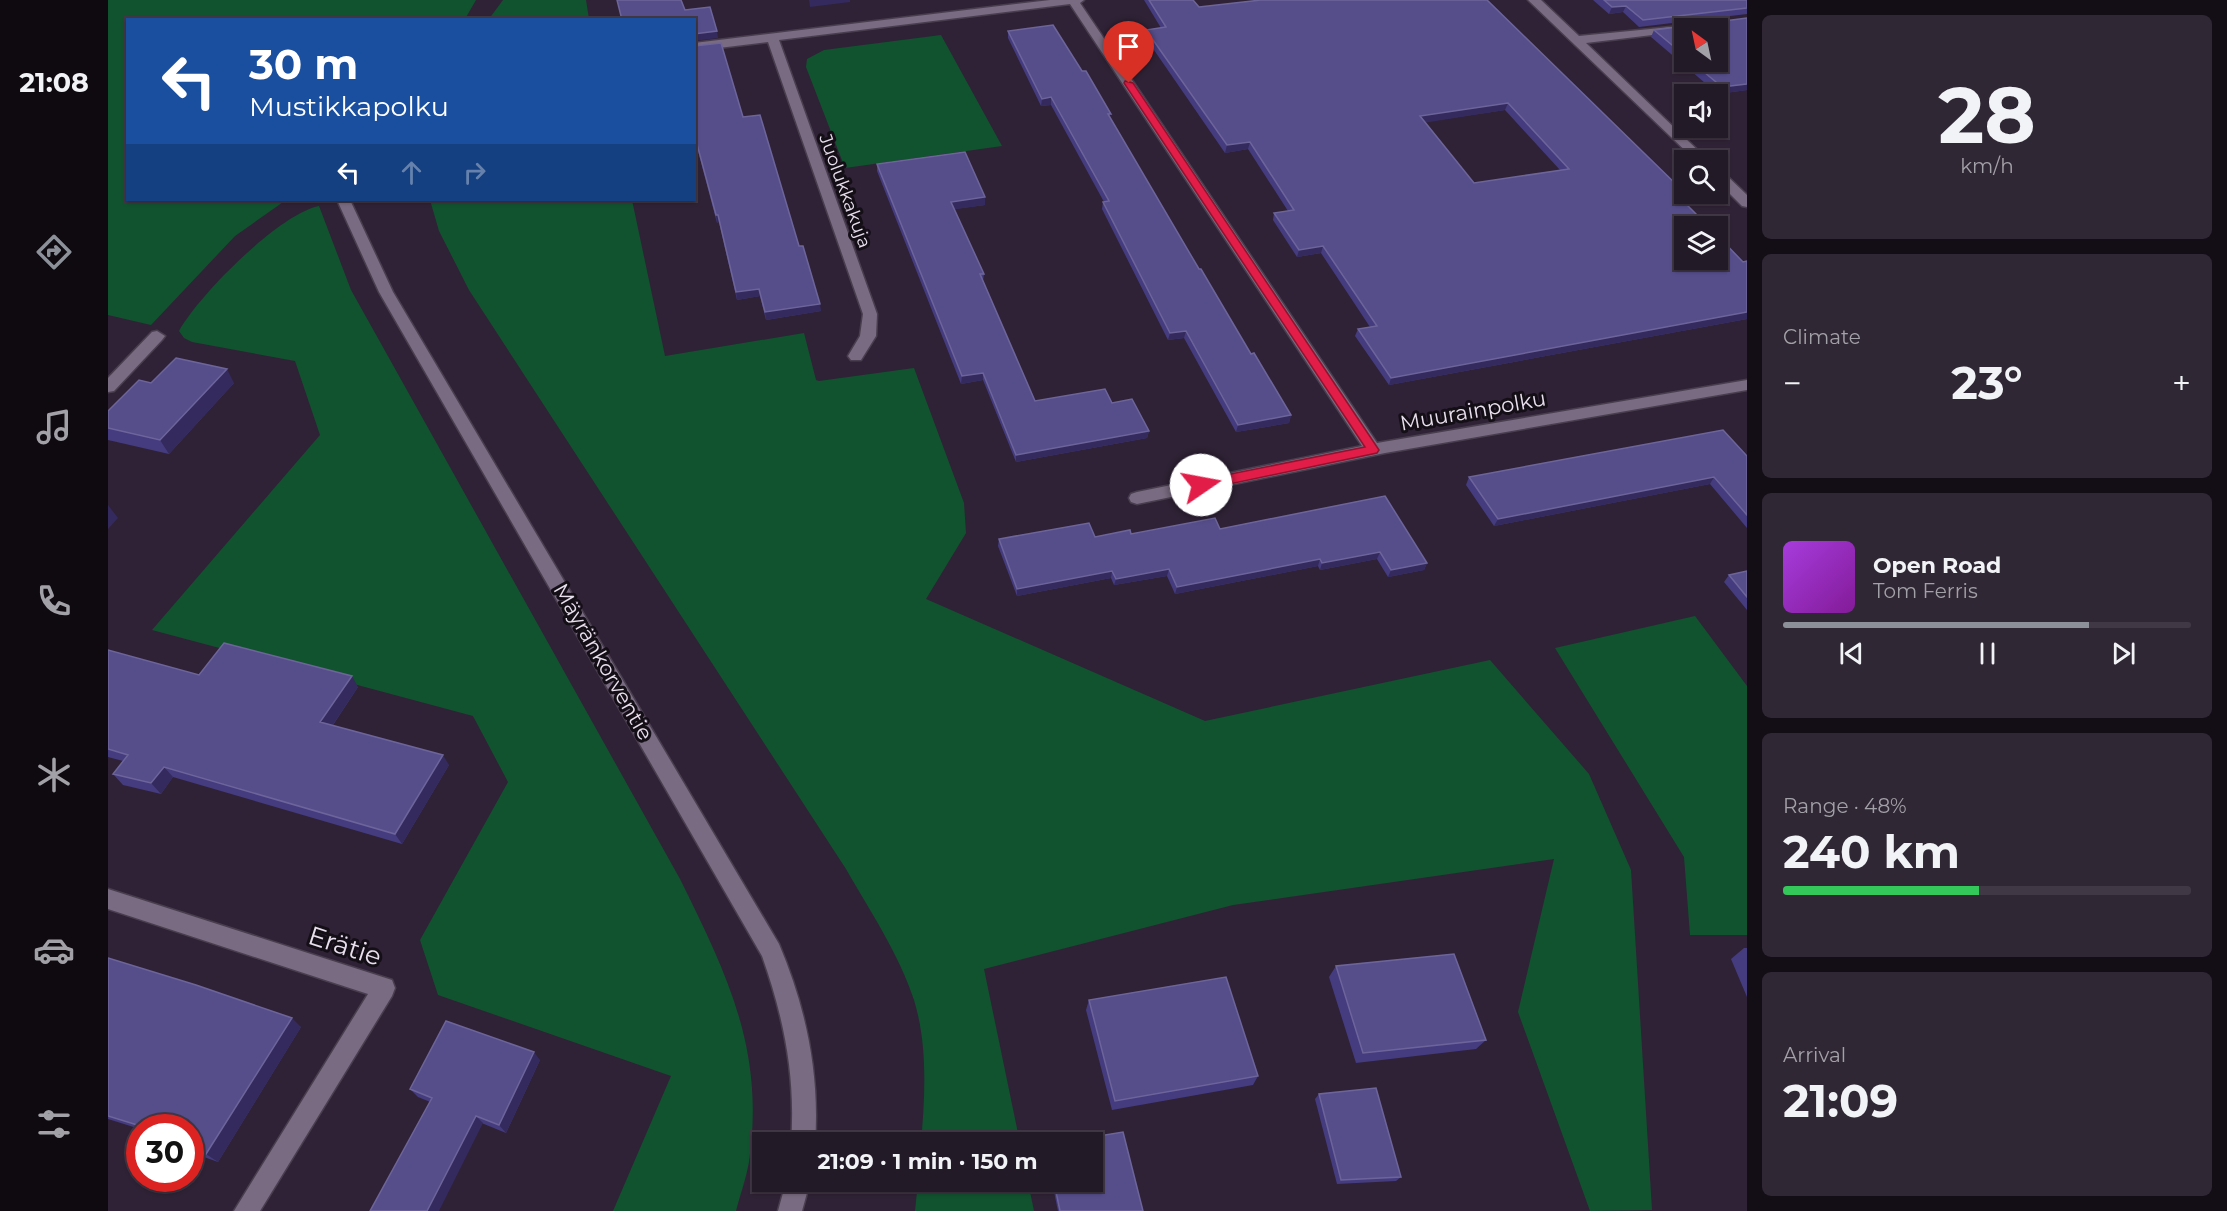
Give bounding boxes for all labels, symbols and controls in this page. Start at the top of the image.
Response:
north arrow [1674,18,1728,72]
map controls [1674,18,1728,270]
pin [1103,21,1154,83]
icon: arrive [1112,30,1145,63]
text: 30 m [249,38,358,90]
icon: left [150,42,228,120]
text: 21:08 [19,66,89,99]
text: 28 [1938,67,2036,163]
button: sound [1674,84,1728,138]
text: Mustikkapolku [249,90,449,123]
street label: Juolukkakuja [814,130,876,251]
button: search [1674,150,1728,204]
text: km/h [1960,154,2014,178]
icon: left [332,156,365,189]
icon: ahead [395,156,428,189]
icon: right [458,156,491,189]
button: layers [1674,216,1728,270]
icon: directions [33,231,75,273]
text: Climate [1783,325,1861,349]
text: 23° [1951,355,2023,410]
text: − [1783,363,1802,403]
text: + [2172,363,2191,403]
street label: Muurainpolku [1398,385,1548,436]
icon: music [33,406,75,448]
position arrow [1169,453,1233,517]
text: Open Road [1873,552,2001,579]
street label: Mäyränkorventie [549,579,658,744]
text: Tom Ferris [1873,579,1978,603]
icon: phone [33,580,75,622]
icon: previous [1835,637,1868,670]
icon: pause [1971,637,2004,670]
icon: next [2107,637,2140,670]
icon: climate [33,754,75,796]
text: Range · 48% [1783,794,1907,818]
text: 240 km [1783,824,1960,879]
street label: Erätie [304,919,386,973]
icon: car [33,929,75,971]
text: Arrival [1783,1043,1846,1067]
text: 21:09 [1783,1073,1898,1128]
icon: filters [33,1103,75,1145]
speed limit sign: 30 [126,1114,204,1192]
text: 21:09 · 1 min · 150 m [817,1148,1038,1175]

